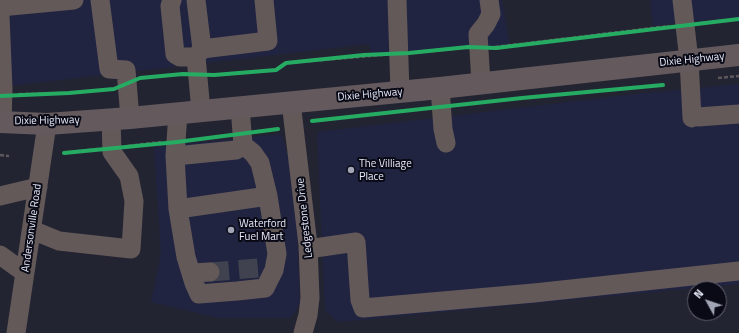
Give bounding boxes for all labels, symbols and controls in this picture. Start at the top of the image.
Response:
street label: Dixie Highway [659,50,725,70]
street label: Dixie Highway [337,86,403,104]
street label: Dixie Highway [14,114,80,128]
place label: The Villiage Place [359,157,412,183]
marker: The Villiage Place [346,165,356,175]
street label: Ledgestone Drive [294,177,316,259]
street label: Andersonville Road [19,183,45,273]
place label: Waterford Fuel Mart [239,217,286,243]
marker: Waterford Fuel Mart [226,225,236,235]
north arrow [687,281,727,321]
text: N [690,286,707,302]

